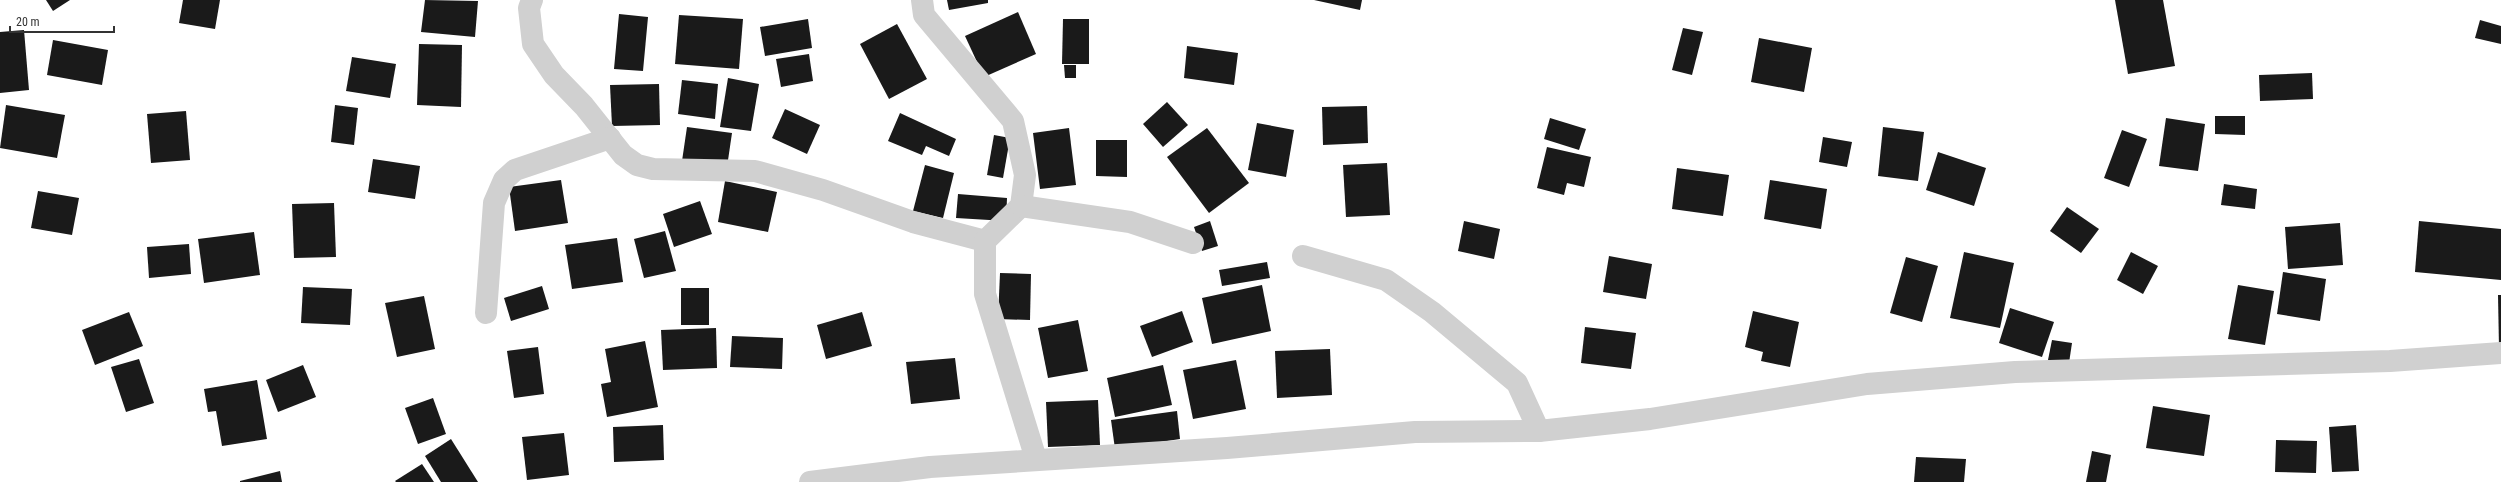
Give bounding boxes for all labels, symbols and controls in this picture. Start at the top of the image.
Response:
scale bar [10,8,114,34]
text: 20 m [16,15,40,29]

